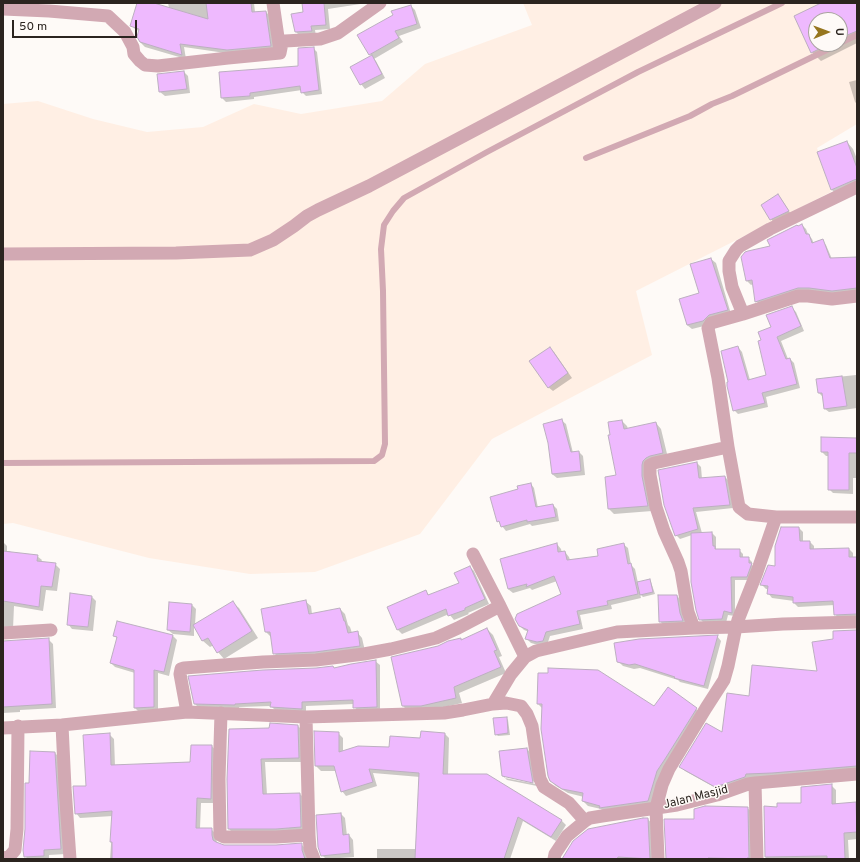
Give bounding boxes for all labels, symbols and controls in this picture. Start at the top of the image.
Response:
scale bar [14,12,139,38]
north arrow [808,12,848,52]
text: 50 m [19,19,47,35]
text: U [832,28,846,36]
street label: Jalan Masjid [662,783,730,813]

